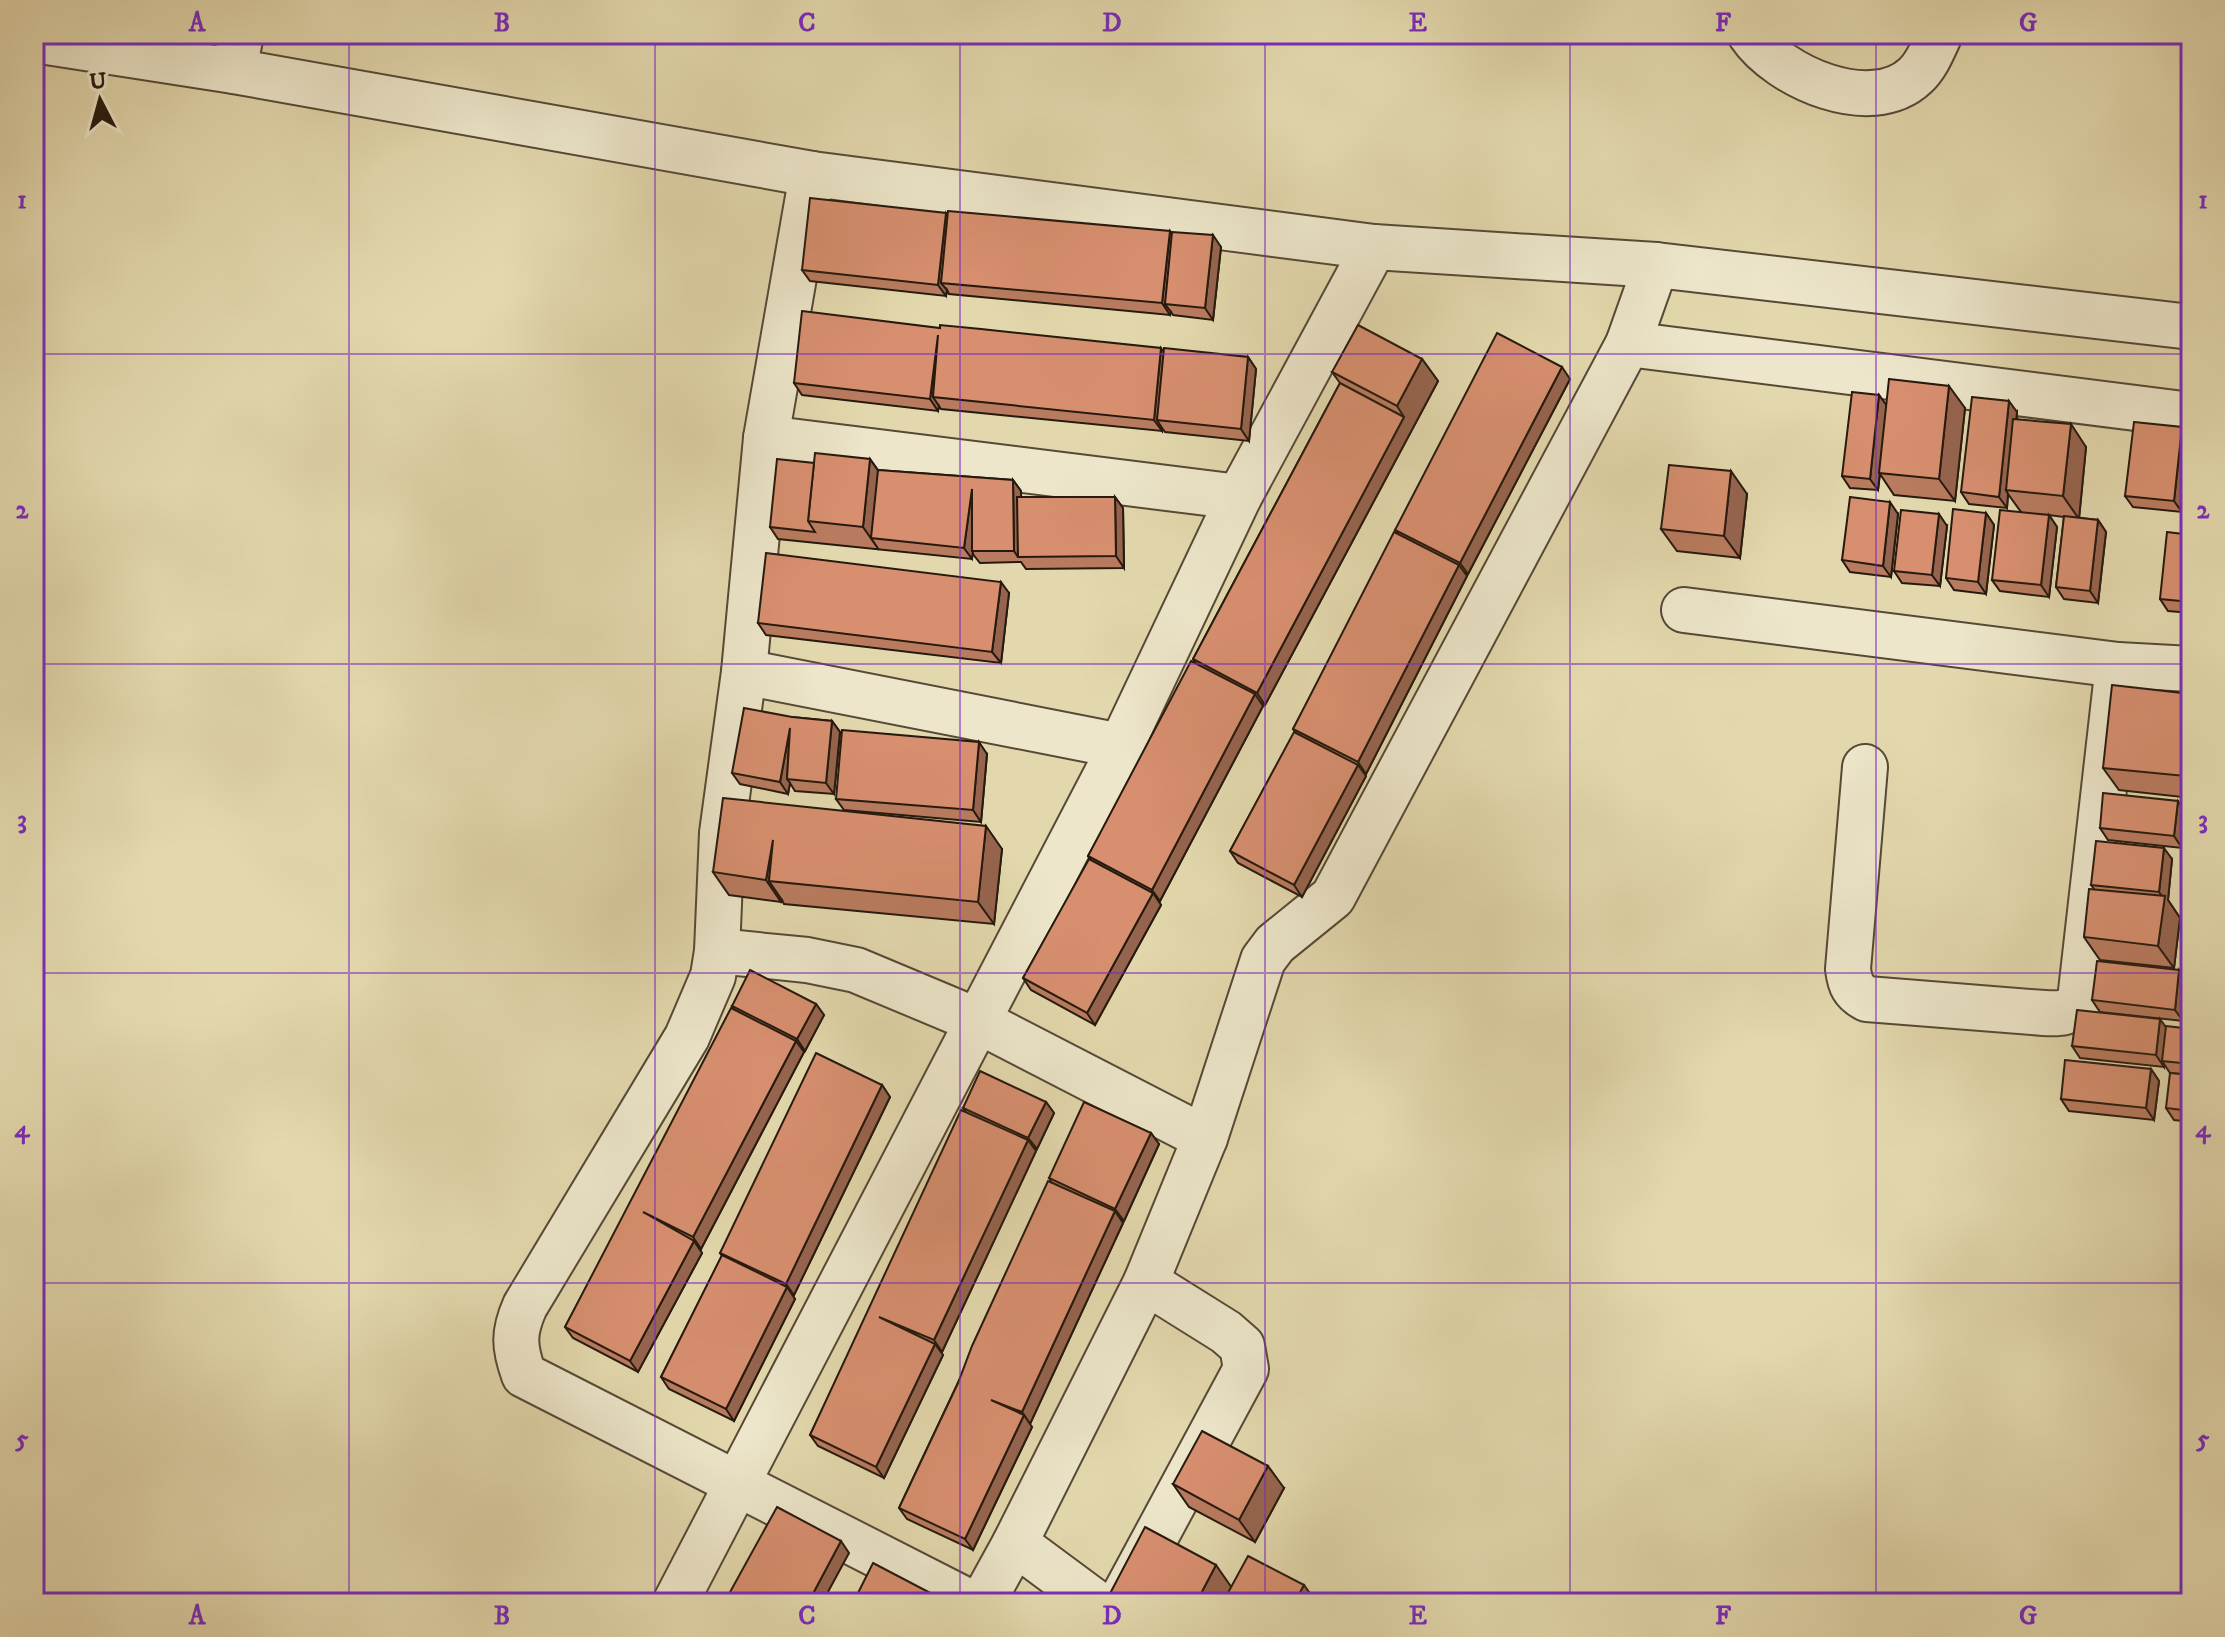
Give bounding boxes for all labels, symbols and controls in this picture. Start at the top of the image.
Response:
text: A [188,7,207,40]
text: B [494,7,510,40]
text: C [798,7,816,40]
text: D [1102,7,1122,40]
text: E [1409,7,1427,40]
text: F [1715,7,1732,40]
text: G [2019,7,2037,40]
north arrow [60,60,140,140]
text: U [88,67,108,96]
text: 1 [17,184,27,217]
text: 1 [2198,184,2208,217]
text: 2 [16,494,30,527]
text: 2 [2197,494,2211,527]
text: 3 [17,804,27,837]
text: 3 [2198,804,2208,837]
text: 4 [15,1113,31,1146]
text: 4 [2196,1113,2212,1146]
text: 5 [15,1423,29,1456]
text: 5 [2196,1423,2210,1456]
text: A [188,1600,207,1633]
text: B [494,1600,510,1633]
text: C [798,1600,816,1633]
text: D [1102,1600,1122,1633]
text: E [1409,1600,1427,1633]
text: F [1715,1600,1732,1633]
text: G [2019,1600,2037,1633]

